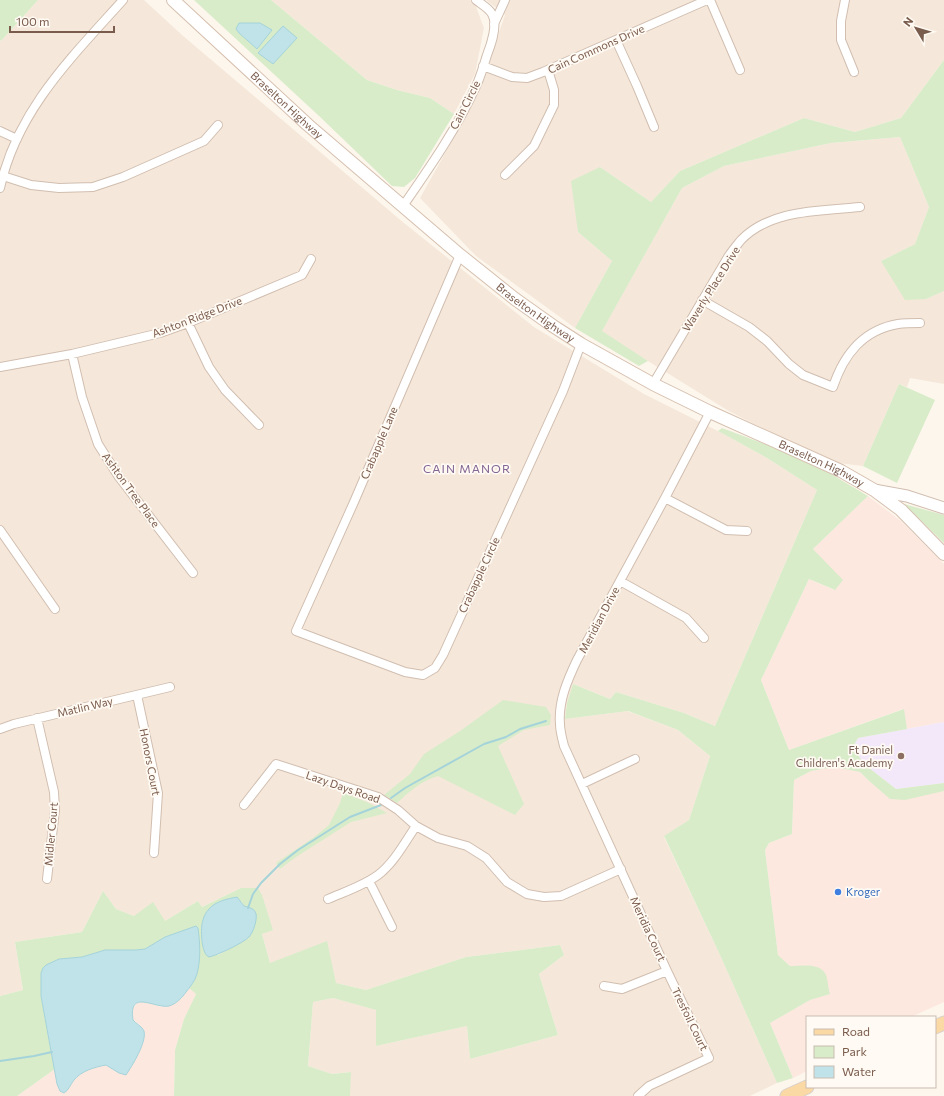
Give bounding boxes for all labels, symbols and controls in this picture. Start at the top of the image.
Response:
scale bar [10,8,114,34]
north arrow [896,8,936,48]
text: 100 m [16,14,50,28]
text: N [900,14,915,29]
street label: Cain Commons Drive [545,21,646,76]
street label: Braselton Highway [248,68,326,141]
street label: Cain Circle [447,78,482,131]
street label: Waverly Place Drive [679,244,742,334]
street label: Braselton Highway [494,280,578,345]
street label: Ashton Ridge Drive [150,293,244,340]
street label: Crabapple Lane [357,404,400,481]
street label: Braselton Highway [777,437,867,489]
street label: Ashton Tree Place [100,450,163,530]
district label: CAIN MANOR [423,461,511,475]
street label: Crabapple Circle [455,535,502,615]
street label: Meridian Drive [576,584,622,655]
street label: Matlin Way [56,694,114,719]
street label: Honors Court [138,727,163,797]
place label: Ft Daniel Children's Academy [796,743,893,769]
marker: Ft Daniel Children's Academy [896,751,906,761]
street label: Lazy Days Road [304,768,382,805]
street label: Midler Court [41,801,60,866]
place label: Kroger [846,885,881,898]
marker: Kroger [833,887,843,897]
street label: Meridia Court [628,894,669,964]
street label: Tresfoil Court [670,985,712,1053]
legend [806,1016,936,1088]
text: Road [842,1024,870,1038]
text: Park [842,1044,868,1058]
text: Water [842,1064,876,1078]

